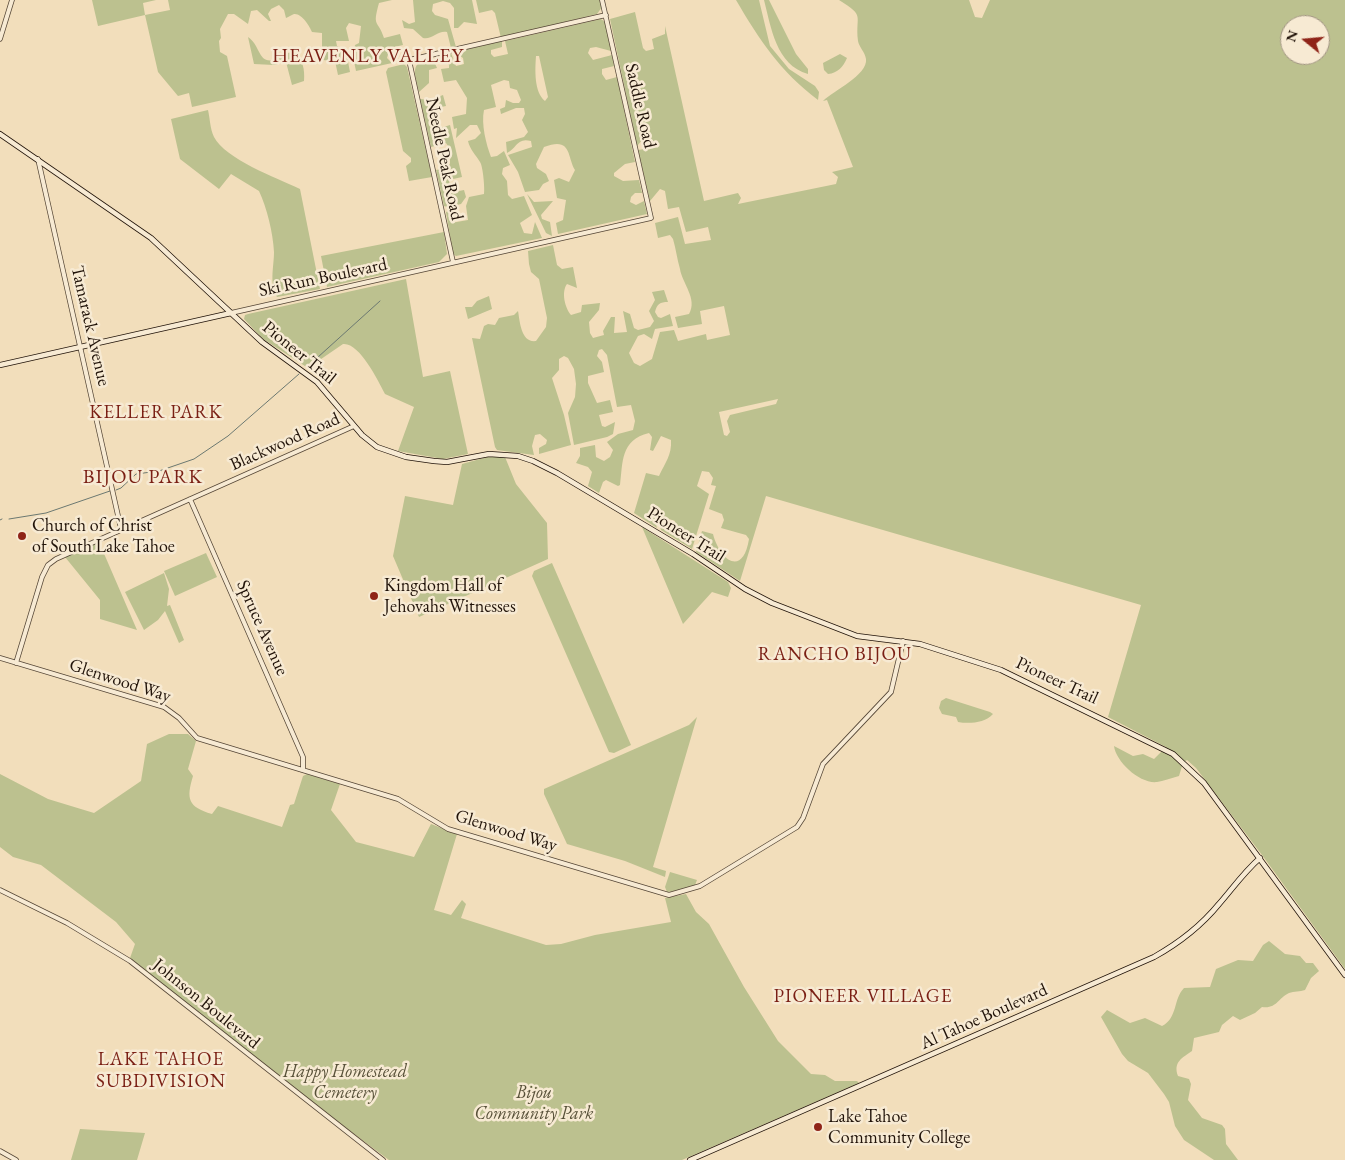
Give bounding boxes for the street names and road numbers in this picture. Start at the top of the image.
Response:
street label: Saddle Road [620,61,660,151]
street label: Needle Peak Road [420,96,468,222]
street label: Ski Run Boulevard [257,254,389,302]
street label: Tamarack Avenue [66,264,114,388]
street label: Pioneer Trail [258,317,340,389]
street label: Blackwood Road [227,408,343,476]
street label: Pioneer Trail [643,502,729,568]
street label: Spruce Avenue [231,577,293,679]
street label: Pioneer Trail [1012,653,1102,709]
street label: Glenwood Way [66,654,174,708]
street label: Glenwood Way [452,805,560,857]
street label: Johnson Boulevard [148,954,264,1054]
street label: Al Tahoe Boulevard [917,979,1051,1055]

